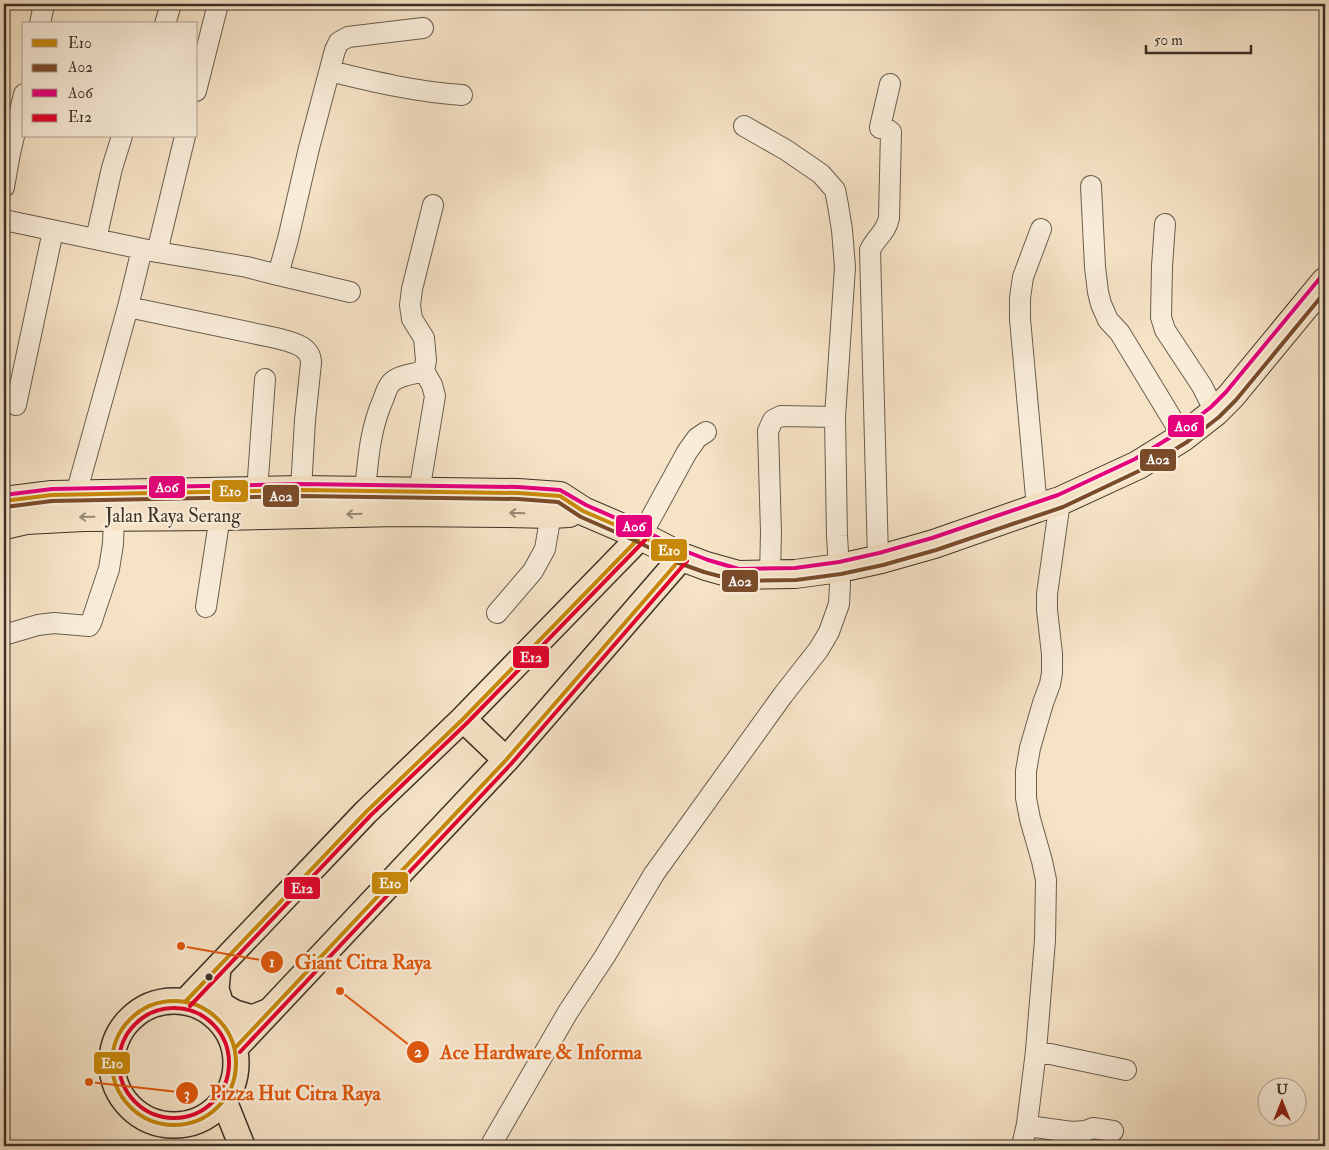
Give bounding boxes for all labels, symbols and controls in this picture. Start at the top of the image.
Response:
legend [22,22,198,138]
scale bar [1146,22,1252,54]
text: 50 m [1154,31,1183,50]
text: E10 [68,34,92,53]
text: A02 [67,58,93,77]
text: A06 [67,84,94,103]
text: E12 [68,108,92,127]
line badge: A06 [1167,414,1205,438]
text: A06 [1173,418,1199,435]
line badge: A02 [1139,448,1177,472]
text: A02 [1145,451,1170,468]
line badge: A06 [148,475,186,499]
text: A06 [154,479,180,496]
line badge: E10 [211,479,249,503]
text: E10 [219,483,241,500]
line badge: A02 [262,484,300,508]
text: A02 [268,488,293,505]
street label: Jalan Raya Serang [104,504,241,528]
one-way arrow [509,508,525,518]
one-way arrow [347,509,363,518]
one-way arrow [79,512,96,522]
line badge: A06 [615,514,653,538]
text: A06 [621,518,647,535]
line badge: E10 [650,538,688,562]
text: E10 [658,542,680,559]
line badge: A02 [721,569,759,593]
text: A02 [727,573,752,590]
line badge: E12 [512,645,550,669]
text: E12 [520,649,542,666]
line badge: E10 [371,871,409,895]
text: E10 [379,875,401,892]
line badge: E12 [283,876,321,900]
text: E12 [291,880,313,897]
callout: Giant Citra Raya [259,945,441,980]
text: Giant Citra Raya [295,950,432,976]
text: 1 [269,953,275,972]
unlabelled marker [204,972,214,982]
callout: Ace Hardware & Informa [405,1034,652,1069]
text: Ace Hardware & Informa [439,1040,643,1065]
text: 2 [414,1043,422,1062]
line badge: E10 [93,1051,131,1075]
text: E10 [101,1055,123,1072]
callout: Pizza Hut Citra Raya [174,1076,390,1111]
north arrow [1256,1078,1306,1128]
text: Pizza Hut Citra Raya [209,1081,381,1107]
text: U [1276,1081,1288,1098]
text: 3 [184,1085,190,1104]

